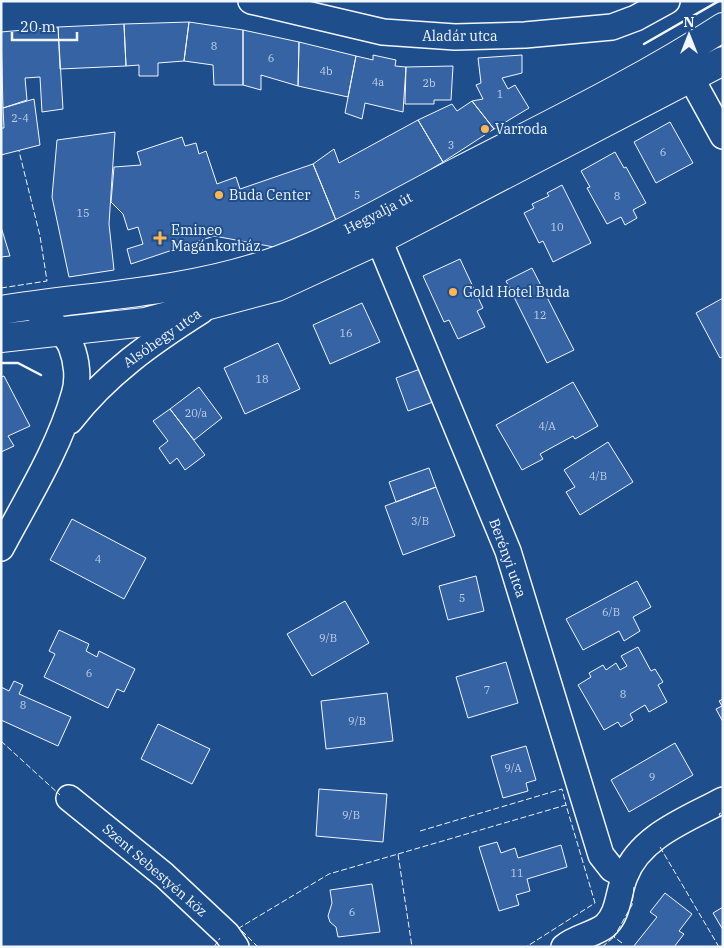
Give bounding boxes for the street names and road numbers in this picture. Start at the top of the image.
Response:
street label: Aladár utca [422,27,498,45]
street label: Hegyalja út [341,188,415,238]
street label: Alsóhegy utca [119,304,205,372]
street label: Berényi utca [485,516,531,600]
street label: Szent Sebestyén köz [99,820,211,920]

